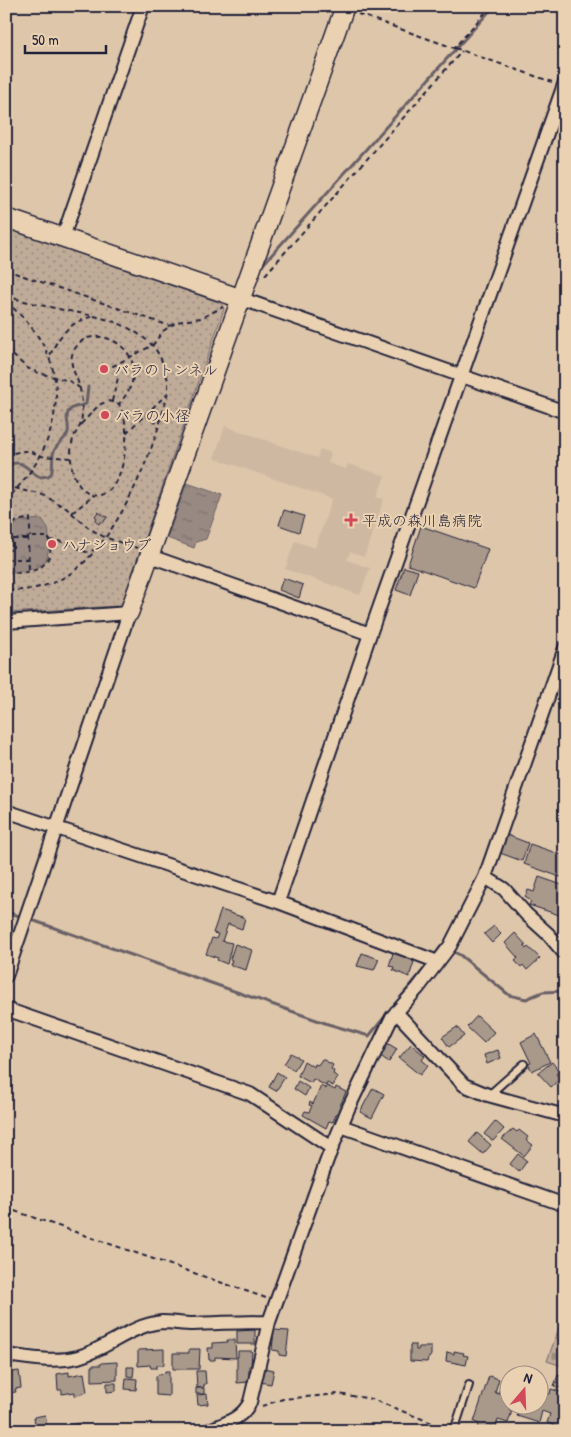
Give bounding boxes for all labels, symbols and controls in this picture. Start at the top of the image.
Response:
scale bar [25,22,106,54]
text: 50 m [32,29,59,50]
place label: バラのトンネル [114,359,218,380]
marker: バラのトンネル [98,363,110,375]
place label: バラの小径 [115,405,190,426]
marker: バラの小径 [99,409,111,421]
place label: 平成の森川島病院 [362,510,482,531]
marker: 平成の森川島病院 [344,513,358,527]
place label: ハナショウブ [62,534,151,555]
marker: ハナショウブ [46,538,58,550]
north arrow [498,1364,548,1414]
text: N [522,1367,536,1388]

